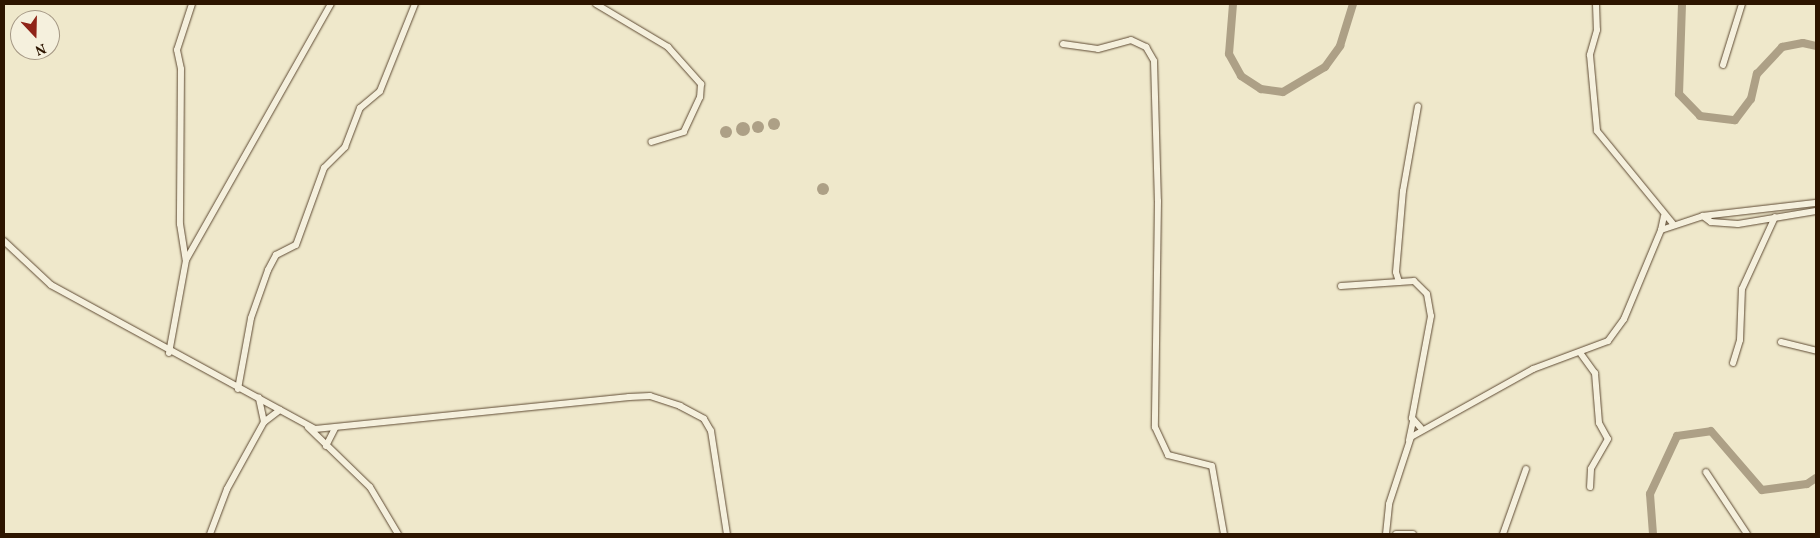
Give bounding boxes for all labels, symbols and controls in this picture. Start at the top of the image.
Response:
north arrow [10,10,60,60]
text: N [32,38,48,59]

